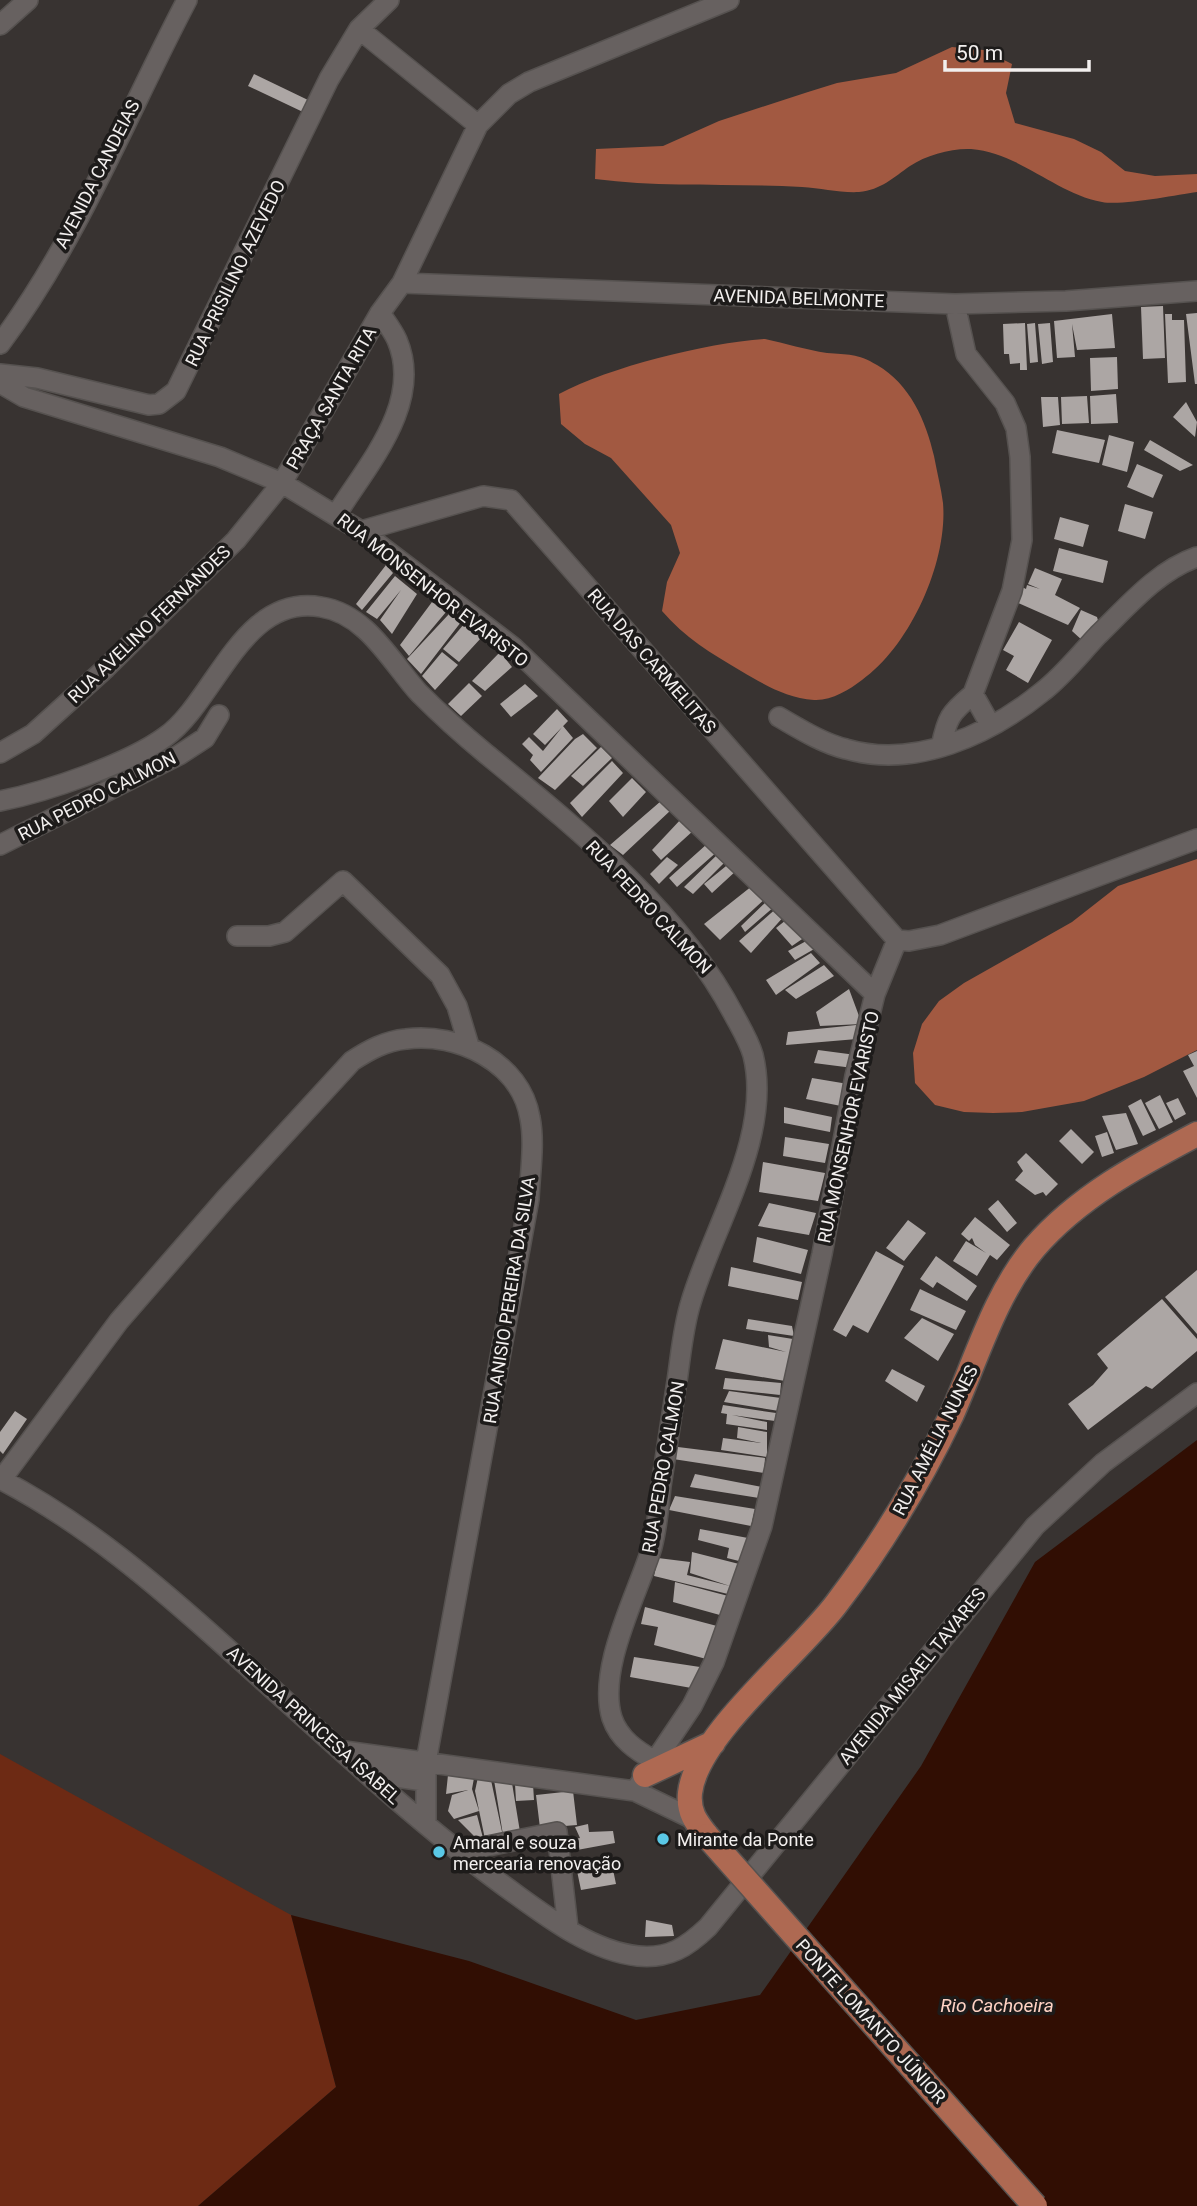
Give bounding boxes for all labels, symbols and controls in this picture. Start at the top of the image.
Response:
scale bar [945,28,1088,72]
text: 50 m [956,41,1003,65]
street label: AVENIDA CANDEIAS [50,96,144,252]
street label: RUA PRISILINO AZEVEDO [181,176,289,370]
street label: AVENIDA BELMONTE [713,285,885,311]
street label: PRAÇA SANTA RITA [282,323,380,473]
street label: RUA MONSENHOR EVARISTO [333,509,533,671]
street label: RUA AVELINO FERNANDES [64,541,235,707]
street label: RUA DAS CARMELITAS [584,584,721,738]
street label: RUA PEDRO CALMON [15,747,179,845]
street label: RUA PEDRO CALMON [582,836,716,978]
street label: RUA MONSENHOR EVARISTO [813,1009,883,1245]
street label: RUA ANISIO PEREIRA DA SILVA [479,1175,539,1425]
street label: RUA AMÉLIA NUNES [888,1361,982,1519]
street label: RUA PEDRO CALMON [638,1379,688,1555]
street label: AVENIDA MISAEL TAVARES [834,1583,990,1768]
street label: AVENIDA PRINCESA ISABEL [223,1642,405,1809]
place label: Mirante da Ponte [677,1829,814,1850]
marker: Mirante da Ponte [655,1831,671,1847]
place label: Amaral e souza mercearia renovação [453,1832,621,1874]
marker: Amaral e souza mercearia renovação [431,1844,447,1860]
street label: PONTE LOMANTO JÚNIOR [792,1935,950,2107]
water label: Rio Cachoeira [940,1994,1054,2017]

